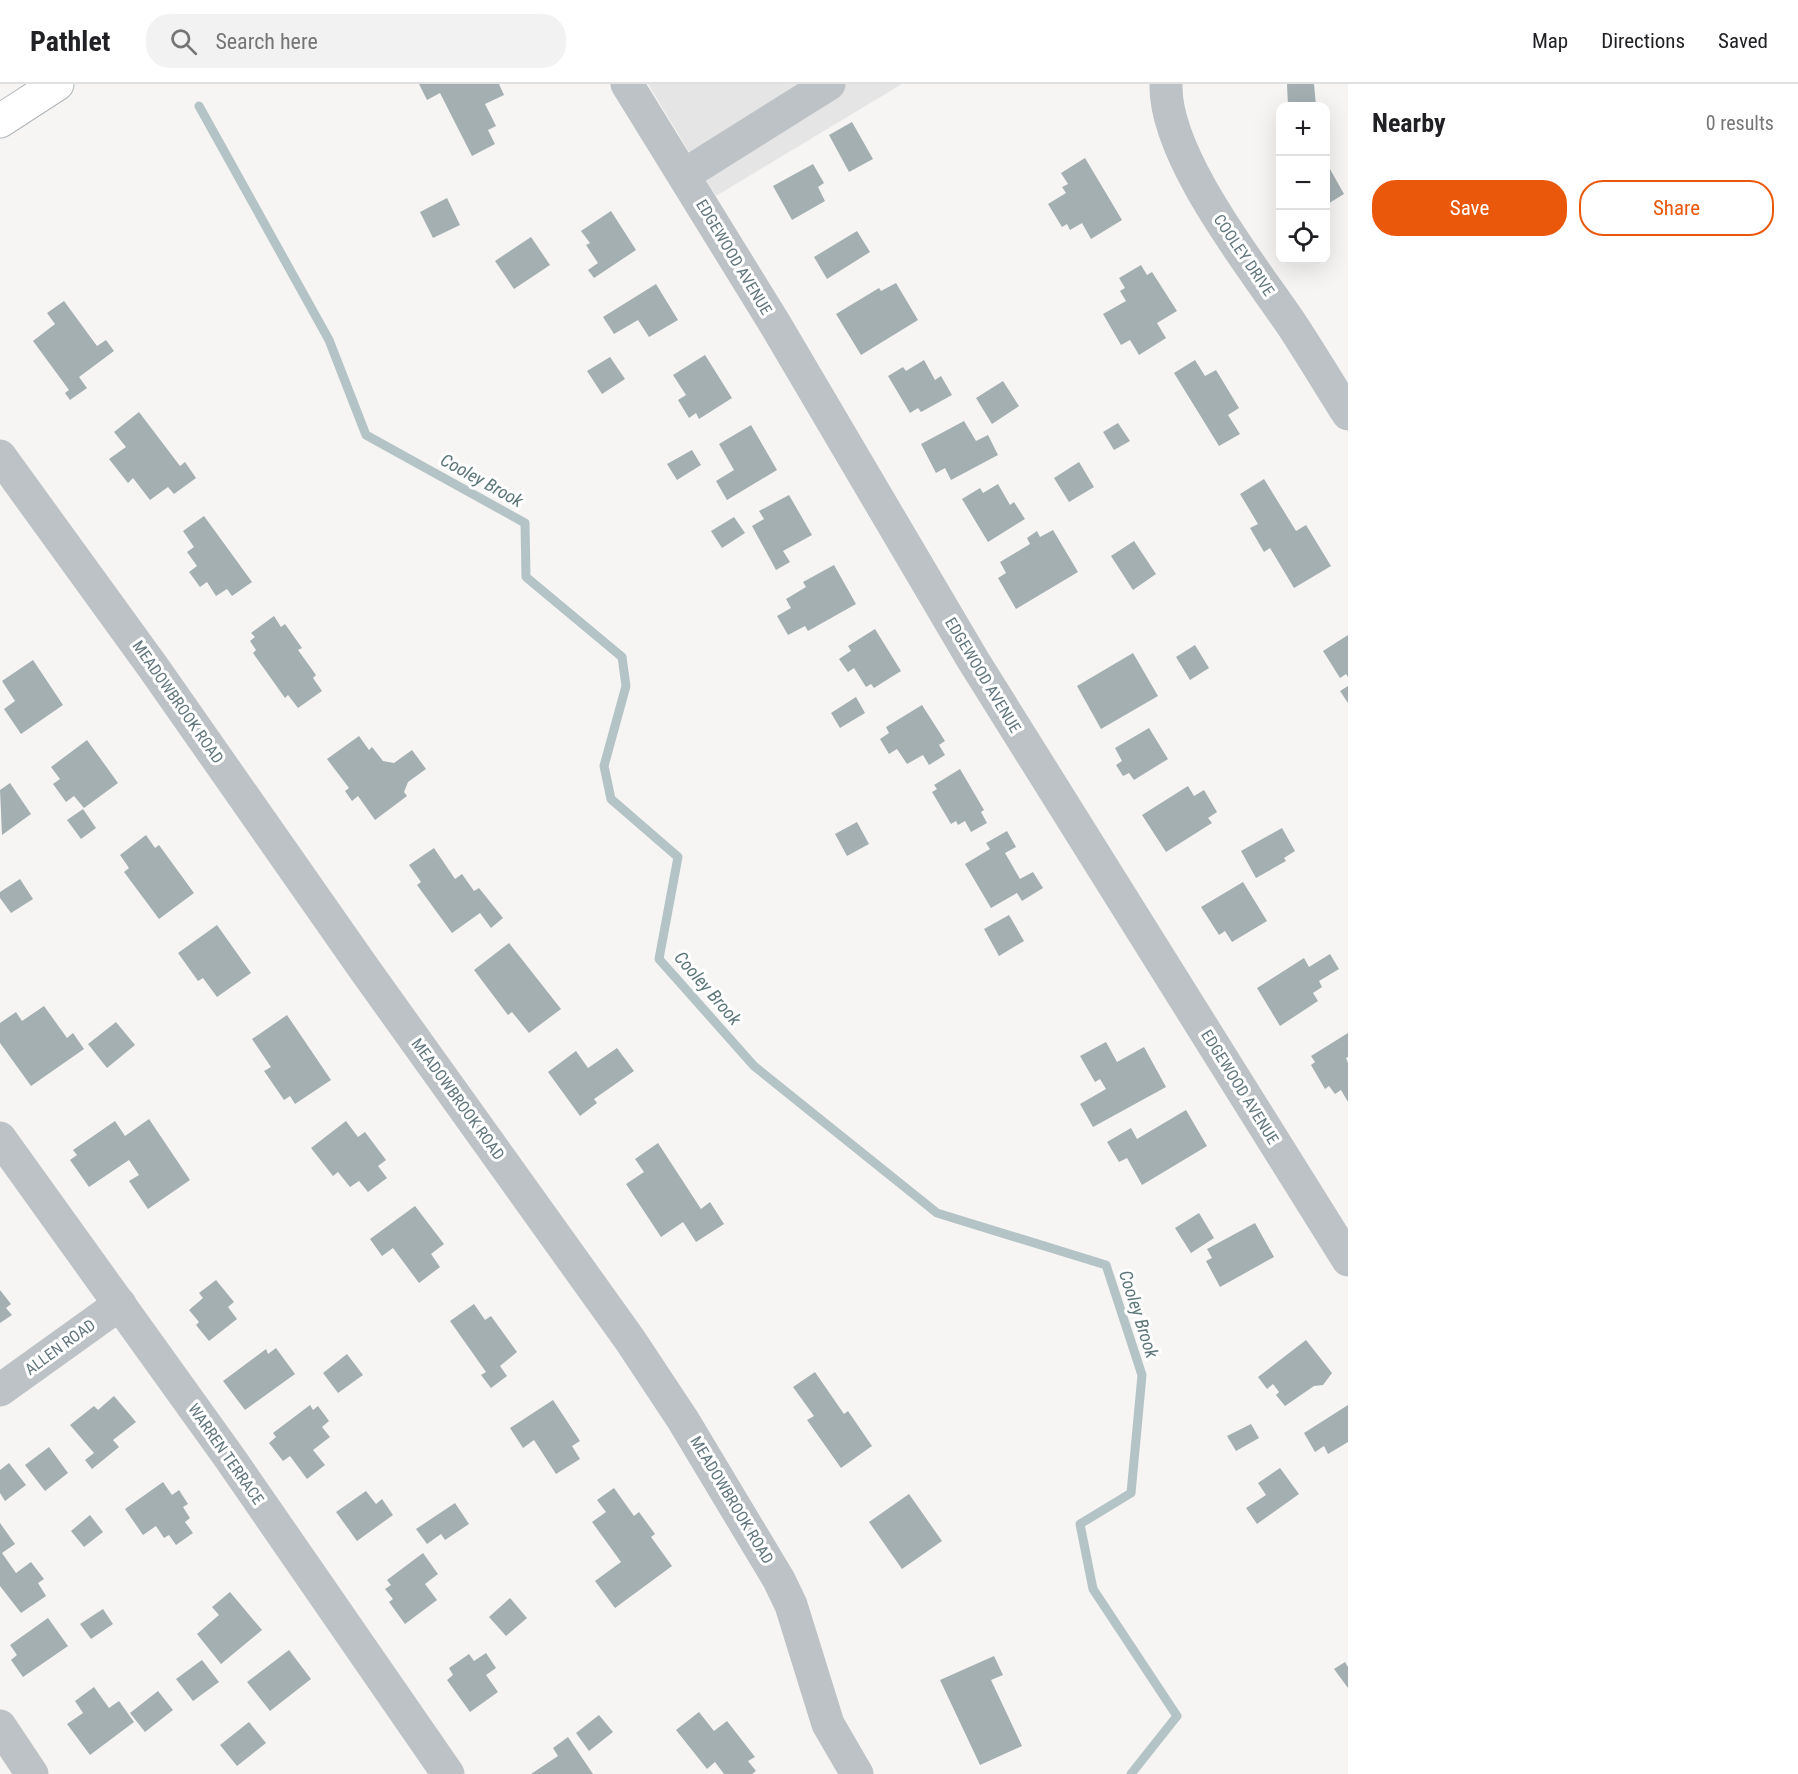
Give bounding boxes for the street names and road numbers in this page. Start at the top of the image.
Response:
street label: EDGEWOOD AVENUE [692,196,776,318]
street label: COOLEY DRIVE [1210,211,1278,300]
street label: EDGEWOOD AVENUE [941,614,1025,736]
street label: MEADOWBROOK ROAD [129,637,227,767]
street label: EDGEWOOD AVENUE [1197,1026,1283,1148]
street label: MEADOWBROOK ROAD [408,1035,508,1163]
street label: ALLEN ROAD [21,1315,99,1379]
street label: WARREN TERRACE [184,1400,268,1508]
street label: MEADOWBROOK ROAD [686,1433,778,1567]

